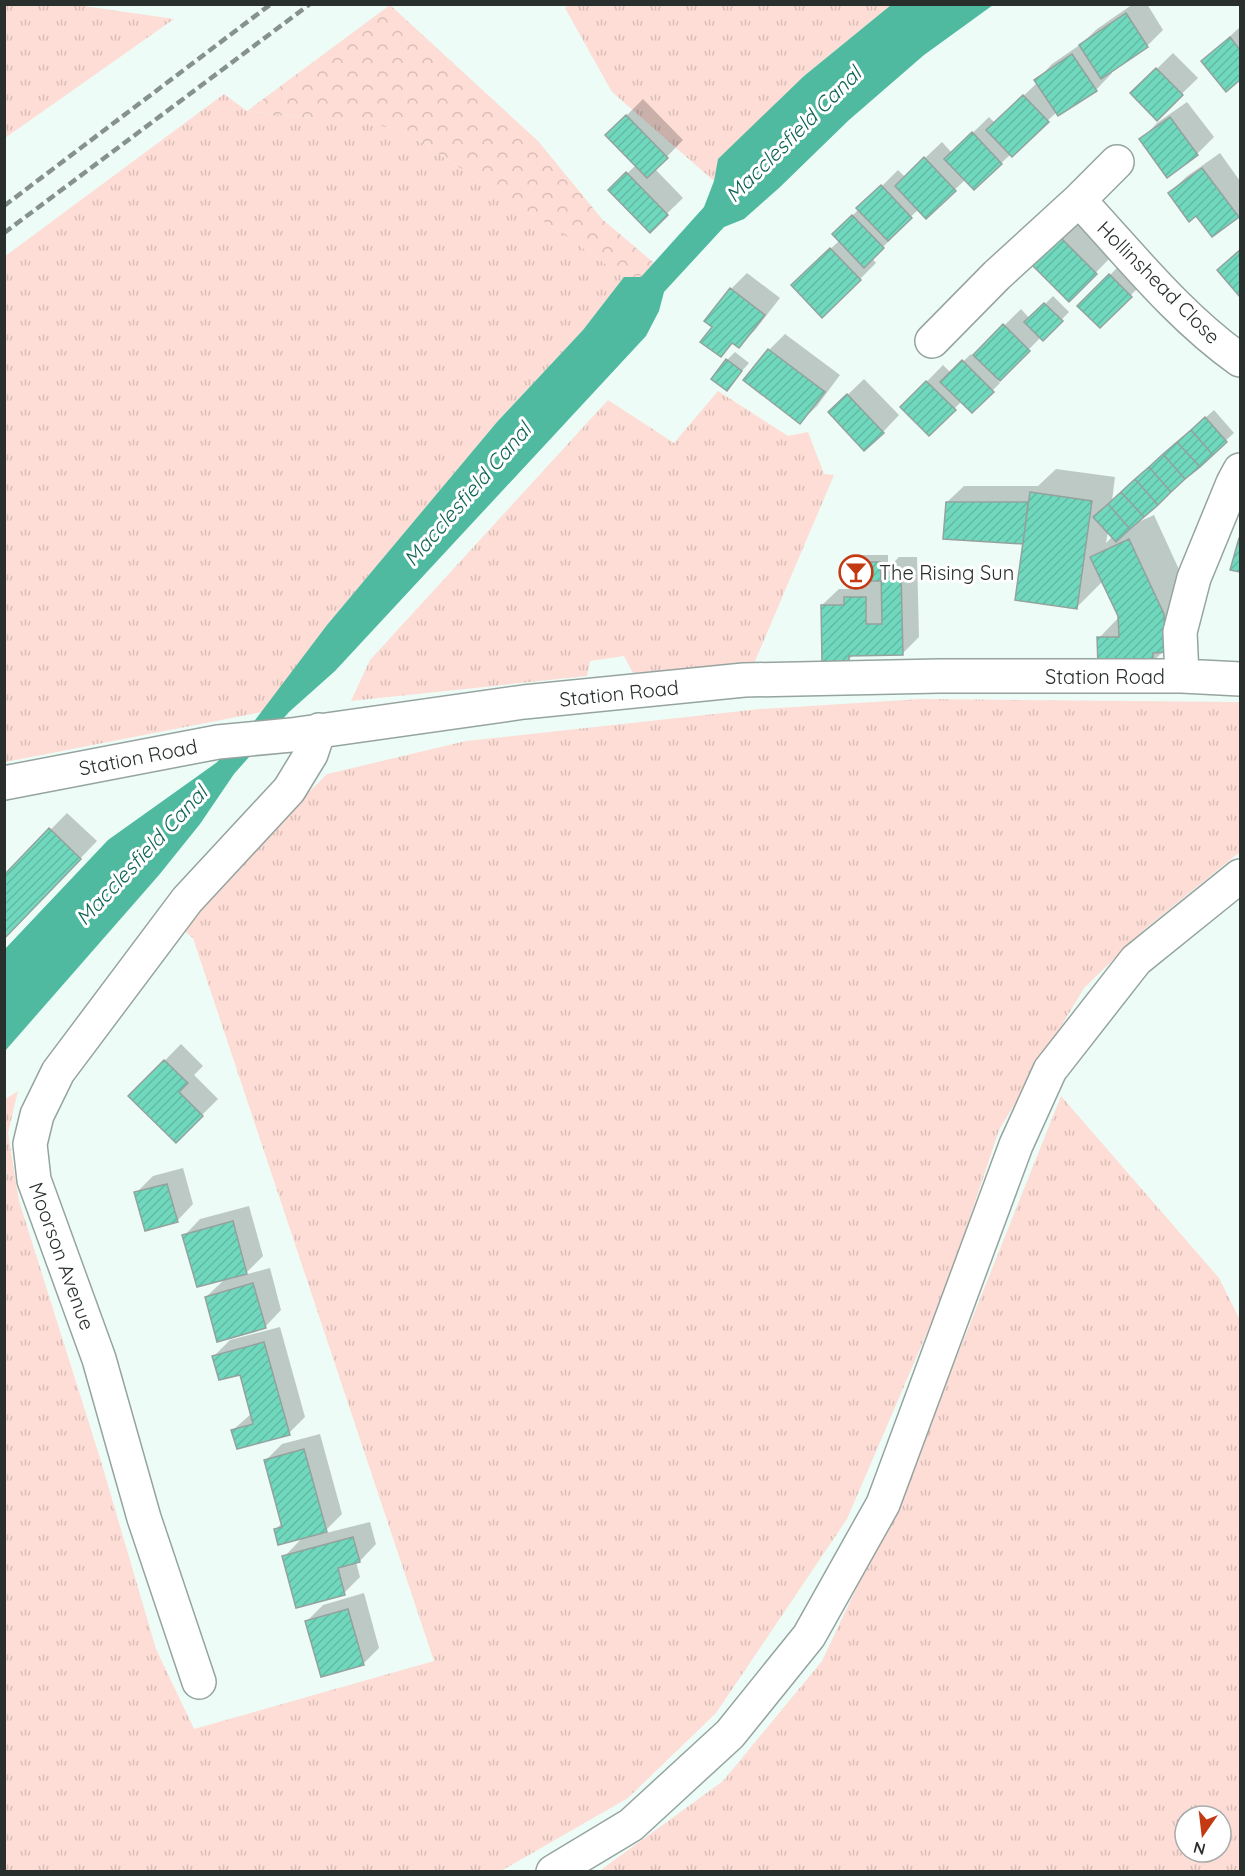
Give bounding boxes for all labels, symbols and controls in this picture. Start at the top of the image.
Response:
water label: Macclesfield Canal [720,59,868,207]
street label: Hollinshead Close [1092,215,1226,349]
water label: Macclesfield Canal [398,415,538,571]
bar icon: The Rising Sun [838,554,874,590]
place label: The Rising Sun [879,560,1014,585]
street label: Station Road [1045,664,1165,689]
street label: Station Road [558,674,680,712]
street label: Station Road [77,733,199,781]
water label: Macclesfield Canal [70,778,214,930]
street label: Moorson Avenue [24,1179,100,1333]
north arrow [1173,1804,1233,1864]
text: N [1191,1837,1207,1860]

